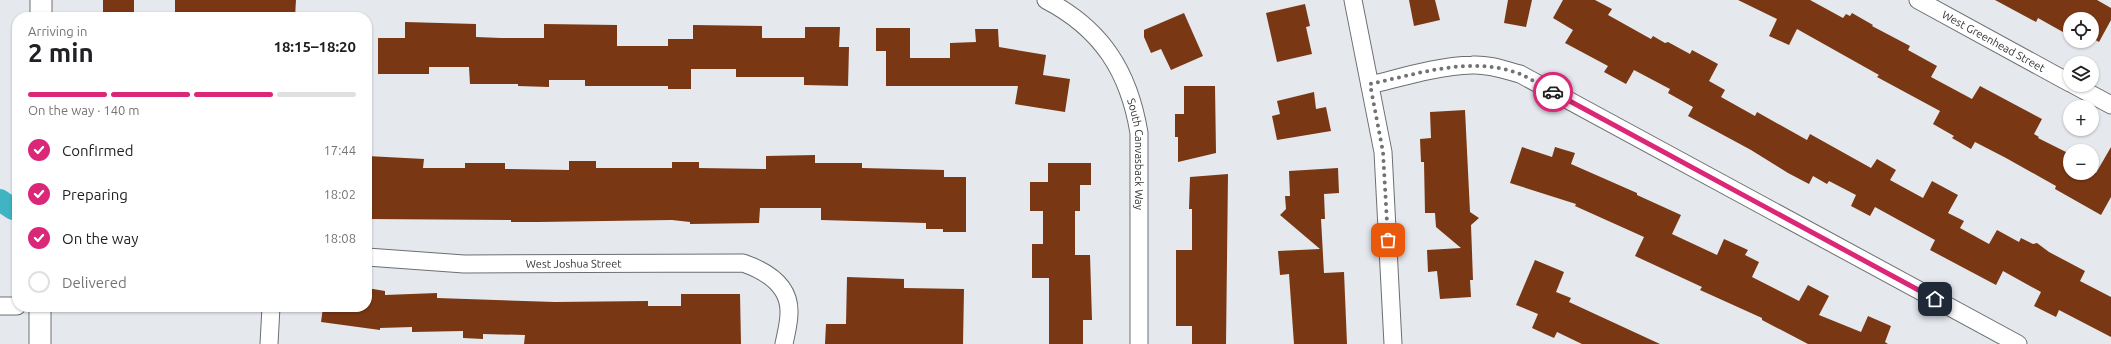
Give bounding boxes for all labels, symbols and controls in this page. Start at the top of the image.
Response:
street label: West Greenhead Street [1940,8,2048,74]
map controls [2063,12,2099,180]
button: locate [2063,12,2099,48]
text: Arriving in [28,24,87,38]
text: 2 min [28,38,94,67]
text: 18:15–18:20 [273,38,356,55]
button: layers [2063,56,2099,92]
courier [1533,72,1573,112]
icon: car [1542,81,1564,103]
street label: South Canvasback Way [1125,97,1145,211]
button: + [2063,100,2099,136]
text: On the way · 140 m [28,103,140,117]
icon: check [28,139,50,161]
text: Confirmed [62,142,134,159]
text: 17:44 [323,143,356,157]
button: − [2063,144,2099,180]
icon: check [28,183,50,205]
text: Preparing [62,186,128,203]
text: 18:02 [323,187,356,201]
pin [1371,223,1405,257]
icon: check [28,227,50,249]
icon: bag [1377,229,1399,251]
text: On the way [62,230,138,247]
text: 18:08 [323,231,356,245]
street label: West Joshua Street [526,257,622,270]
text: Delivered [62,274,127,291]
pin [1918,282,1952,316]
icon: home [1924,288,1946,310]

